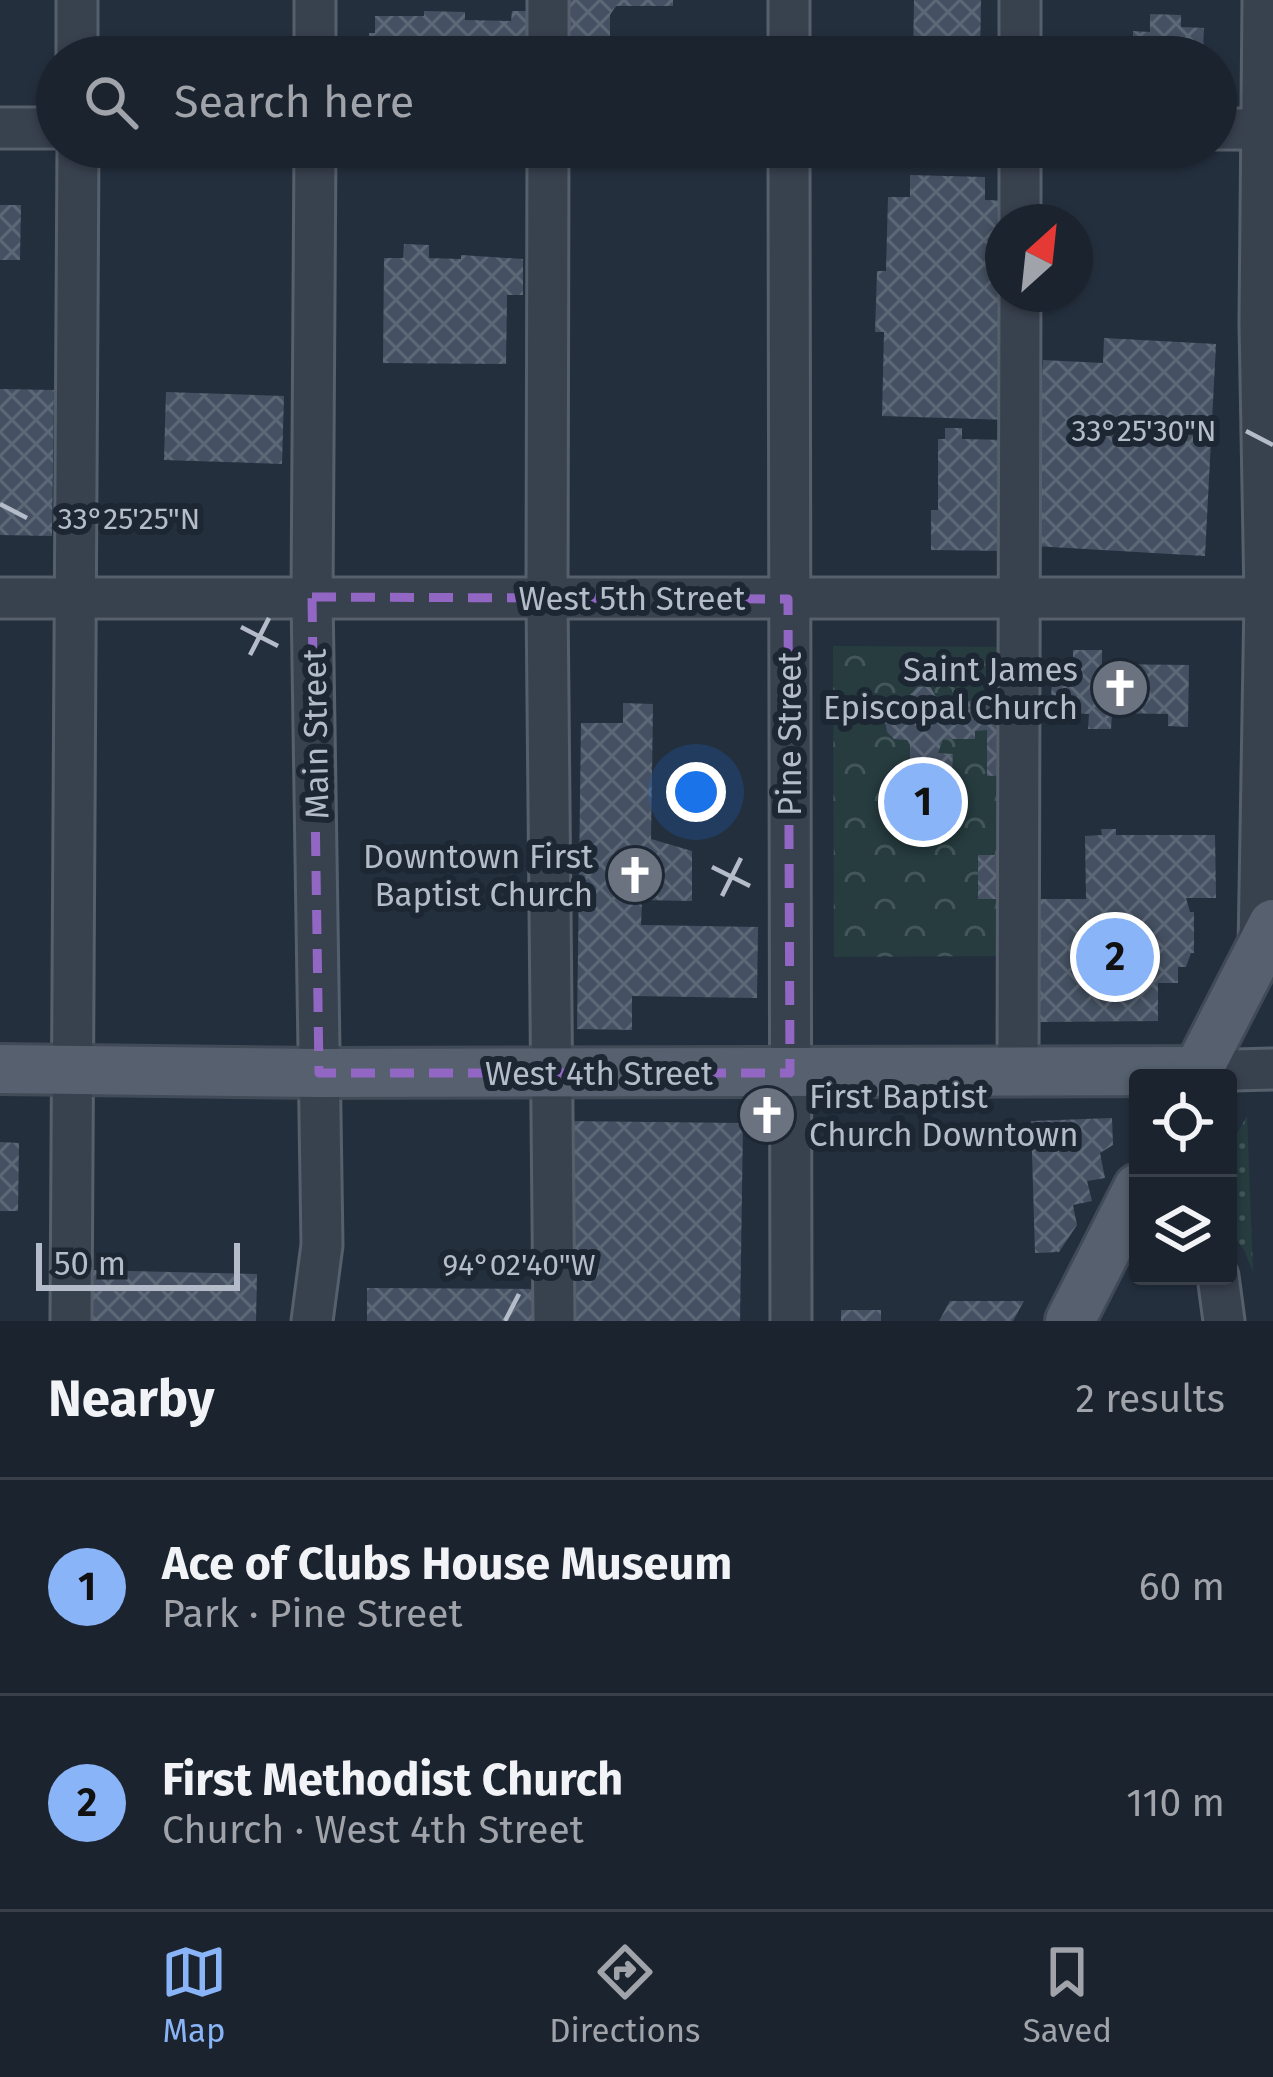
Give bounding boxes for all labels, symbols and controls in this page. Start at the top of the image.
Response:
search box [36,36,1237,168]
icon: search [78,69,144,135]
text: Search here [174,75,414,129]
north arrow [985,204,1093,312]
text: 33°25'30"N [1071,413,1217,449]
text: 33°25'25"N [58,501,200,537]
street label: West 5th Street [519,579,745,619]
street label: Main Street [295,648,337,820]
place label: Saint James Episcopal Church [823,650,1078,728]
street label: Pine Street [770,652,810,816]
church icon: Saint James Episcopal Church [1089,657,1151,719]
pin: 1 [884,757,962,847]
your location [666,762,726,822]
place label: Downtown First Baptist Church [363,837,593,915]
church icon: Downtown First Baptist Church [604,844,666,906]
pin: 2 [1076,912,1154,1002]
street label: West 4th Street [485,1054,713,1094]
map controls [1129,1069,1237,1285]
button: locate [1129,1069,1237,1177]
place label: First Baptist Church Downtown [809,1077,1079,1155]
church icon: First Baptist Church Downtown [736,1084,798,1146]
button: layers [1129,1177,1237,1285]
scale bar [36,1237,240,1290]
text: 50 m [54,1244,126,1284]
text: 94°02'40"W [443,1247,596,1283]
text: Nearby [48,1368,214,1430]
text: 2 results [1076,1376,1225,1422]
text: Ace of Clubs House Museum [162,1537,732,1591]
text: 1 [78,1564,96,1610]
text: 60 m [1139,1564,1225,1610]
text: Park · Pine Street [162,1591,463,1637]
text: First Methodist Church [162,1753,623,1807]
text: 2 [77,1780,97,1826]
text: 110 m [1126,1780,1225,1826]
text: Church · West 4th Street [162,1807,584,1853]
tab: Map [161,1939,227,2051]
tab: Directions [549,1939,701,2051]
tab: Saved [1023,1939,1112,2051]

